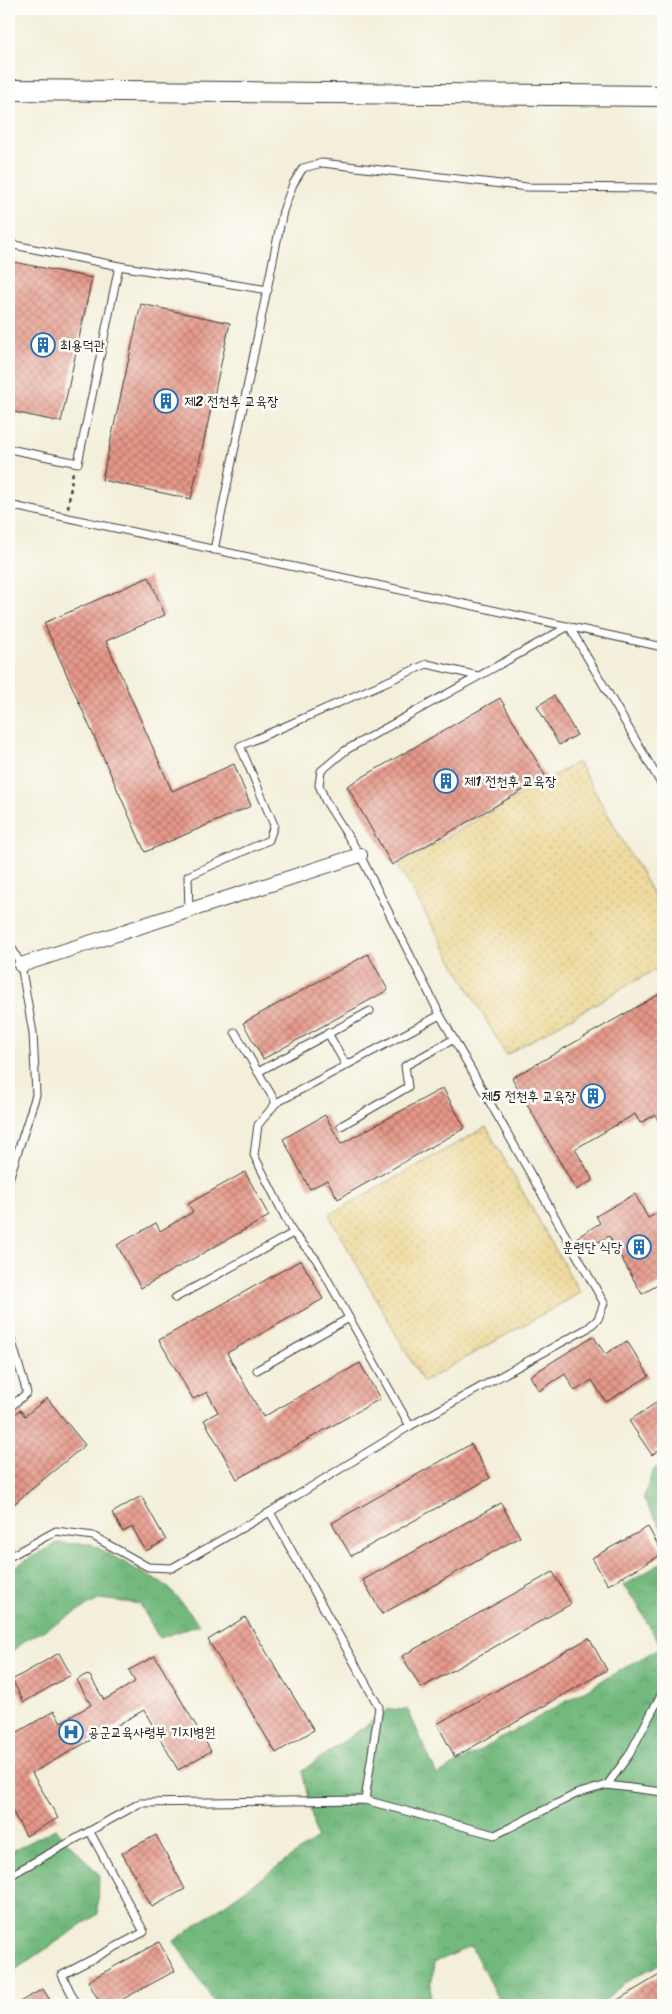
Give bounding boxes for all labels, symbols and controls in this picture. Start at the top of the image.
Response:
building icon: 최용덕관 [30,332,56,358]
place label: 최용덕관 [60,333,105,358]
building icon: 제2 전천후 교육장 [153,388,179,414]
place label: 제2 전천후 교육장 [184,389,279,414]
building icon: 제1 전천후 교육장 [433,768,459,794]
place label: 제1 전천후 교육장 [464,769,557,794]
building icon: 제5 전천후 교육장 [580,1083,606,1109]
place label: 제5 전천후 교육장 [481,1084,577,1109]
building icon: 훈련단 식당 [626,1234,652,1260]
place label: 훈련단 식당 [562,1235,623,1260]
hospital icon: 공군교육사령부 기지병원 [58,1719,84,1745]
place label: 공군교육사령부 기지병원 [88,1720,216,1745]

